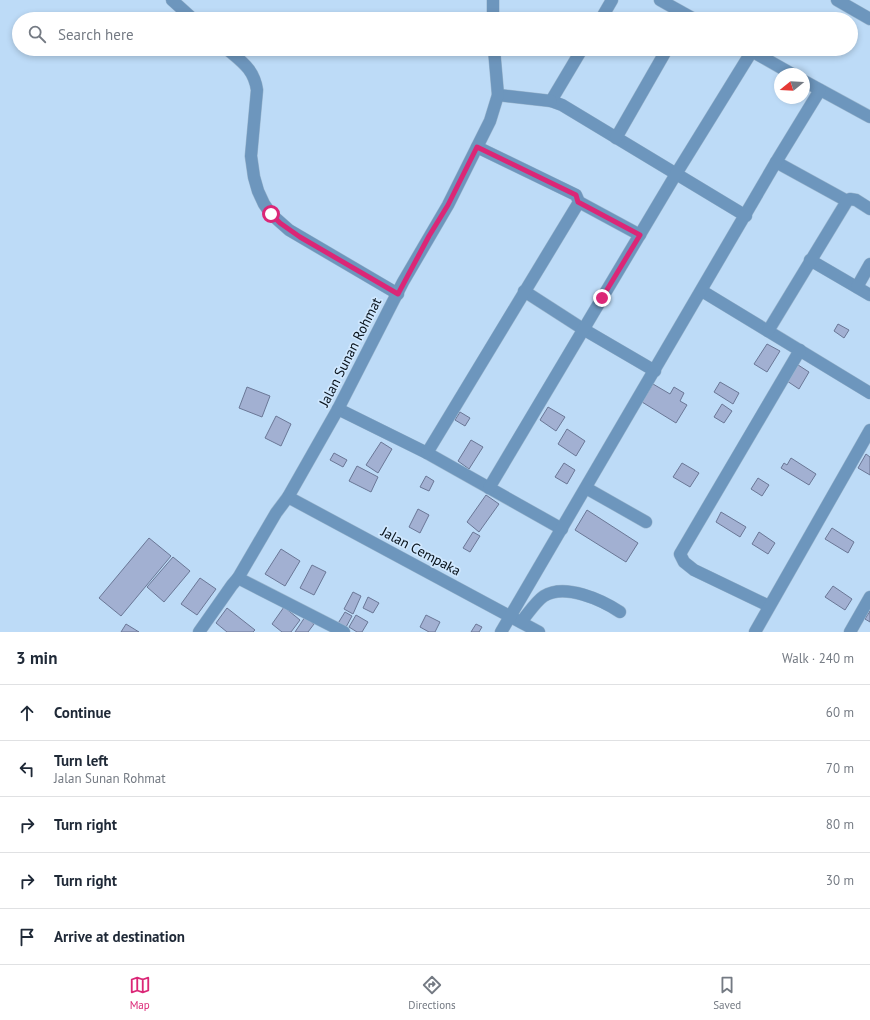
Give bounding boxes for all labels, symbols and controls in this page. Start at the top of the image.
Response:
search box [12,12,858,56]
icon: search [26,23,48,45]
text: Search here [58,25,134,44]
north arrow [774,68,810,104]
route start [262,205,280,223]
route end [593,289,611,307]
street label: Jalan Sunan Rohmat [314,294,385,411]
street label: Jalan Cempaka [377,522,464,580]
text: 3 min [16,647,57,669]
text: Walk · 240 m [782,650,854,667]
icon: ahead [16,702,38,724]
text: Continue [54,703,111,722]
text: 60 m [826,704,854,721]
text: Turn left [54,751,108,770]
icon: left [16,758,38,780]
text: 70 m [826,760,854,777]
text: Jalan Sunan Rohmat [54,770,166,787]
icon: right [16,814,38,836]
text: Turn right [54,815,117,834]
text: 80 m [826,816,854,833]
icon: right [16,870,38,892]
text: Turn right [54,871,117,890]
text: 30 m [826,872,854,889]
icon: arrive [16,926,38,948]
text: Arrive at destination [54,927,185,946]
tab: Map [129,974,151,1012]
tab: Directions [408,974,456,1012]
tab: Saved [713,974,741,1012]

